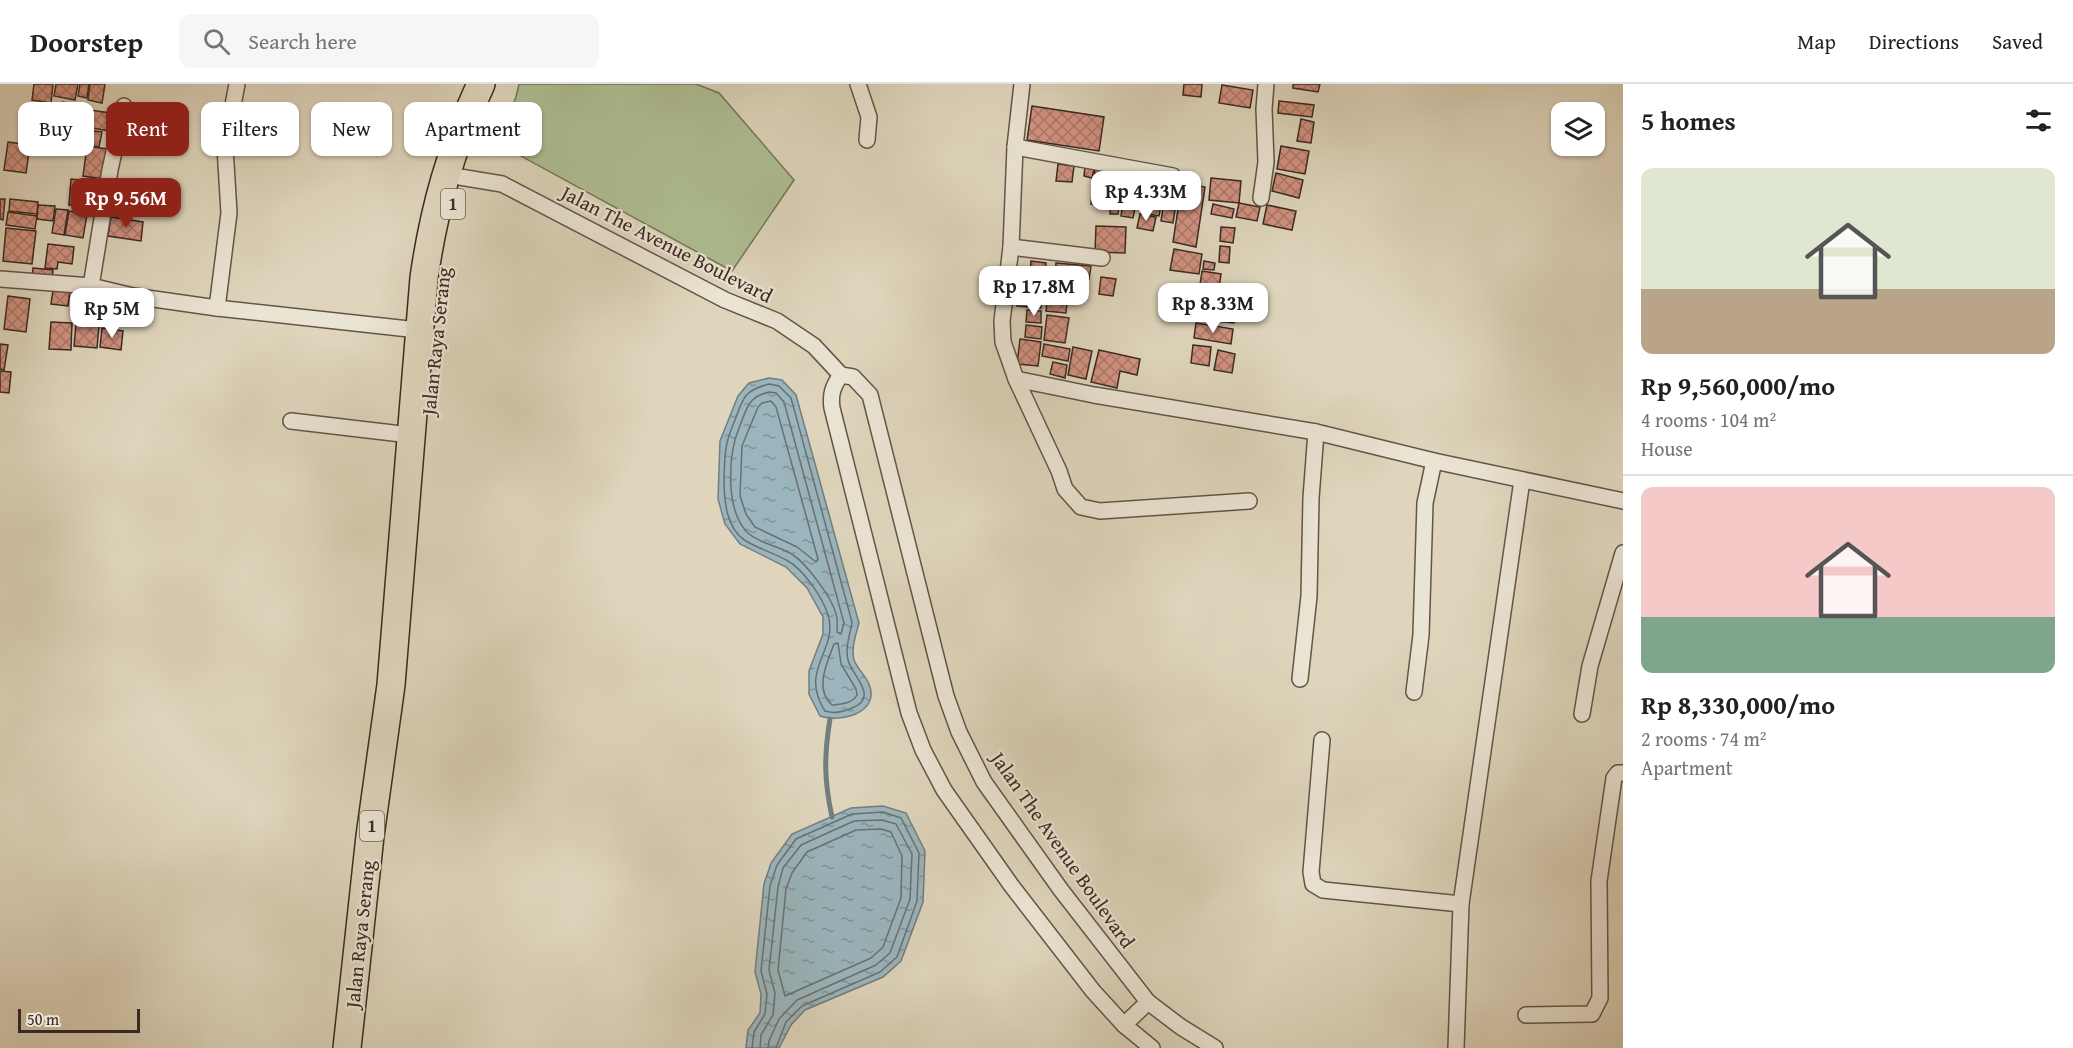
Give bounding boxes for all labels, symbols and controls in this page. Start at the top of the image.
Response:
search box [179,14,599,68]
text: Doorstep [30,21,143,62]
icon: search [200,25,233,58]
text: Search here [248,25,357,57]
text: Map [1797,26,1836,57]
text: Directions [1869,26,1959,57]
text: Saved [1992,26,2043,57]
text: 5 homes [1641,101,1736,140]
chip: Buy [18,102,94,156]
chip: Rent [106,102,189,156]
chip: Filters [201,102,299,156]
chip: New [311,102,392,156]
chip: Apartment [404,102,542,156]
map controls [1551,102,1605,156]
button: layers [1551,102,1605,156]
icon: filters [2022,104,2055,137]
pin: Rp 4.33M [1084,171,1208,222]
street label: Jalan The Avenue Boulevard [554,176,778,310]
text: Rp 4.33M [1105,176,1187,205]
pin: Rp 9.56M [64,178,188,229]
text: Rp 9.56M [85,183,167,212]
road number: 1 [441,189,465,219]
icon: home [1794,207,1902,315]
street label: Jalan Raya Serang [413,265,458,419]
pin: Rp 17.8M [972,266,1096,317]
text: Rp 17.8M [993,271,1075,300]
pin: Rp 8.33M [1151,283,1275,334]
pin: Rp 5M [70,288,154,339]
text: Rp 8.33M [1172,288,1254,317]
text: Rp 5M [84,293,140,322]
text: Rp 9,560,000/mo [1641,366,1835,405]
text: 4 rooms · 104 m² [1641,405,1776,434]
text: House [1641,434,1693,463]
icon: home [1794,526,1902,634]
text: Rp 8,330,000/mo [1641,685,1835,724]
text: 2 rooms · 74 m² [1641,724,1767,753]
street label: Jalan The Avenue Boulevard [983,743,1142,954]
text: Apartment [1641,753,1733,782]
road number: 1 [360,811,384,841]
street label: Jalan Raya Serang [337,858,382,1012]
scale bar [18,1006,140,1034]
text: 50 m [27,1007,59,1031]

